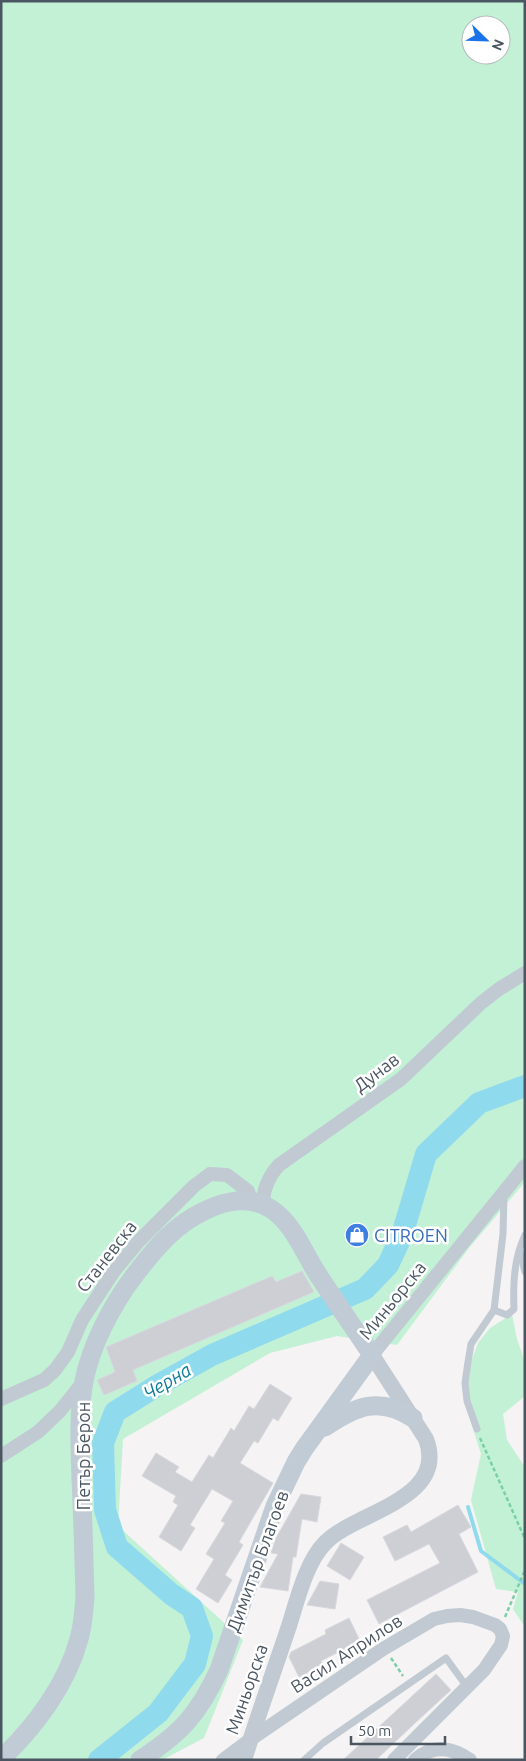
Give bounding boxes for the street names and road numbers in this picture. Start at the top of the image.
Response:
street label: Дунав [349,1049,403,1095]
street label: Станевска [72,1216,140,1296]
street label: Миньорска [355,1257,429,1343]
street label: Петър Берон [73,1402,93,1510]
street label: Димитър Благоев [222,1488,292,1634]
street label: Васил Априлов [287,1610,405,1696]
street label: Миньорска [221,1641,271,1737]

